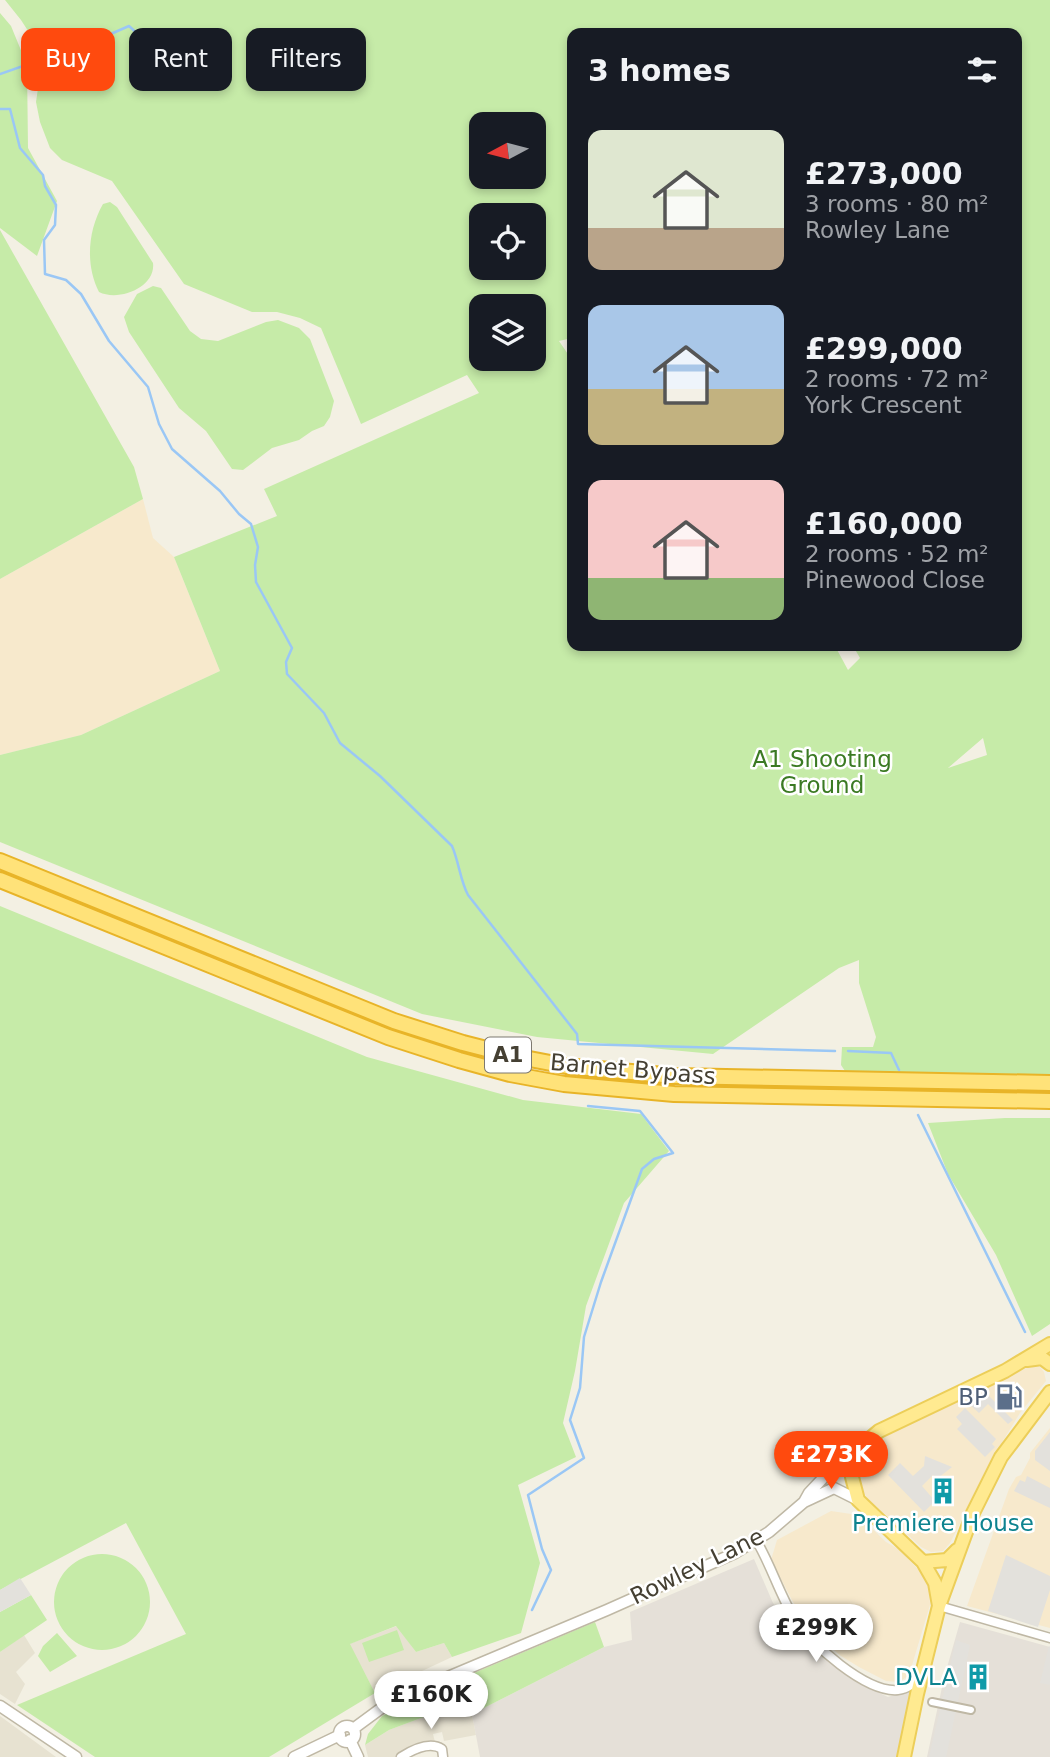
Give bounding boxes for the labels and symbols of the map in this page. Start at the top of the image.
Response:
north arrow [469,112,546,189]
park label: A1 Shooting Ground [752,746,892,798]
road number: A1 [485,1038,531,1072]
street label: Barnet Bypass [549,1049,717,1089]
fuel station icon: BP [994,1382,1024,1412]
place label: BP [958,1384,988,1410]
pin: £273K [782,1432,880,1491]
building icon: Premiere House [928,1476,958,1506]
place label: Premiere House [852,1510,1034,1536]
street label: Rowley Lane [626,1523,768,1609]
pin: £299K [767,1604,865,1664]
building icon: DVLA [963,1662,993,1692]
place label: DVLA [895,1664,957,1690]
pin: £160K [382,1672,480,1731]

